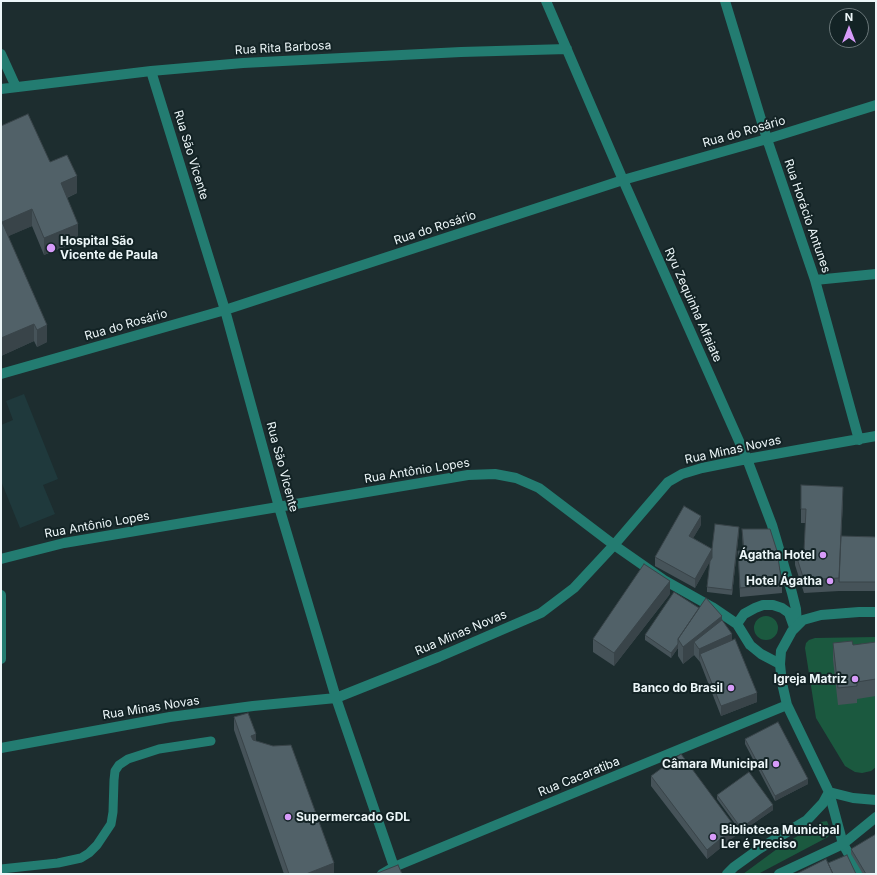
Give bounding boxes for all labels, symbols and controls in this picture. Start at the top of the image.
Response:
north arrow [829,8,869,48]
text: N [845,10,853,24]
street label: Rua Rita Barbosa [234,38,332,58]
street label: Rua São Vicente [171,108,211,202]
street label: Rua do Rosário [701,113,787,151]
street label: Rua Horácio Antunes [781,157,833,275]
street label: Rua do Rosário [392,208,478,248]
place label: Hospital São Vicente de Paula [60,234,158,262]
marker: Hospital São Vicente de Paula [45,242,57,254]
street label: Ryu Zequinha Alfaiate [661,246,725,364]
street label: Rua do Rosário [83,306,169,344]
street label: Rua São Vicente [263,420,301,514]
street label: Rua Minas Novas [684,433,782,467]
street label: Rua Antônio Lopes [363,456,471,486]
street label: Rua Antônio Lopes [43,509,151,541]
place label: Ágatha Hotel [739,548,815,562]
marker: Ágatha Hotel [818,550,828,560]
place label: Hotel Ágatha [746,574,822,588]
marker: Hotel Ágatha [825,576,835,586]
street label: Rua Minas Novas [413,607,509,659]
place label: Igreja Matriz [774,672,847,686]
marker: Igreja Matriz [850,674,860,684]
place label: Banco do Brasil [633,681,723,695]
marker: Banco do Brasil [726,683,736,693]
street label: Rua Minas Novas [101,693,201,723]
street label: Rua Cacaratiba [536,754,622,800]
place label: Câmara Municipal [662,757,768,771]
marker: Câmara Municipal [771,759,781,769]
place label: Supermercado GDL [296,810,410,824]
marker: Supermercado GDL [283,812,293,822]
place label: Biblioteca Municipal Ler é Preciso [721,823,840,851]
marker: Biblioteca Municipal Ler é Preciso [708,832,718,842]

